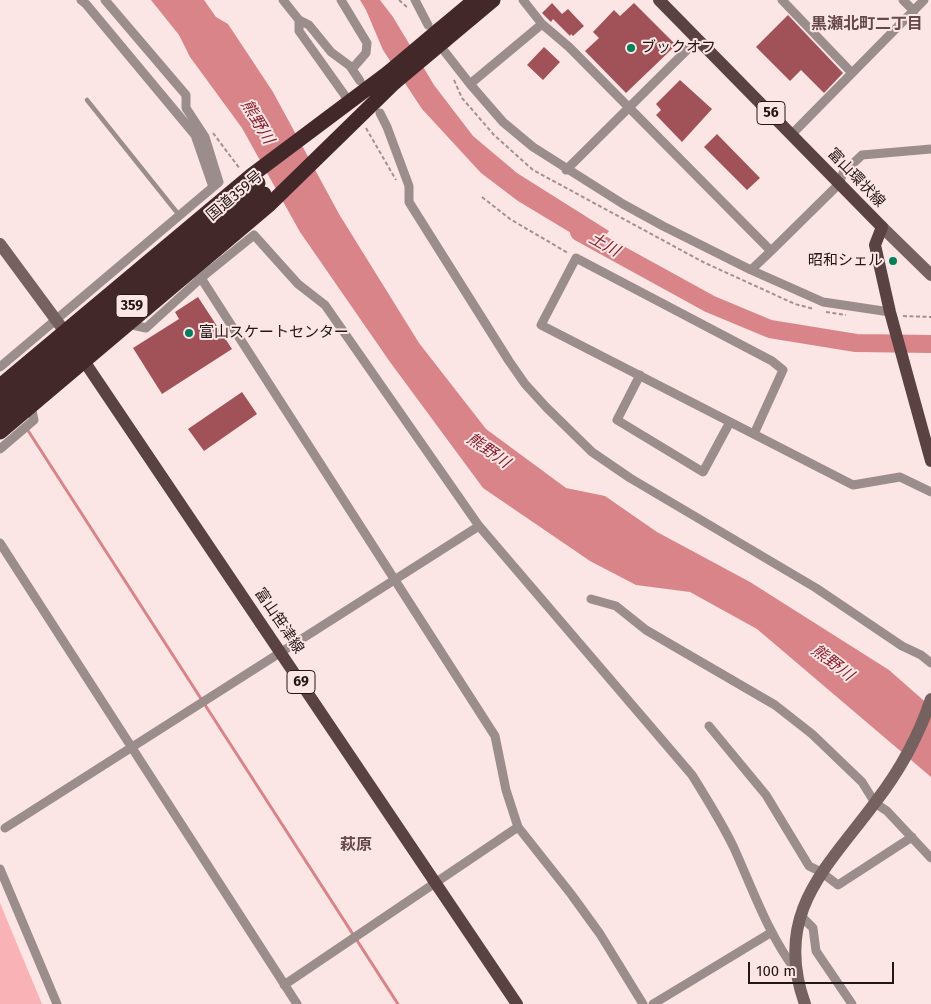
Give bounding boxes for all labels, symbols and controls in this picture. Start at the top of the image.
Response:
district label: 黒瀬北町二丁目 [811,15,923,35]
place label: ブックオフ [641,39,716,57]
marker: ブックオフ [625,42,637,54]
water label: 熊野川 [236,96,278,148]
road number: 56 [757,102,785,125]
street label: 富山環状線 [823,145,889,211]
street label: 国道359号 [203,167,267,225]
water label: 土川 [585,229,623,261]
place label: 昭和シェル [808,252,883,270]
marker: 昭和シェル [887,255,899,267]
road number: 359 [116,294,148,318]
place label: 富山スケートセンター [199,324,349,342]
marker: 富山スケートセンター [183,327,195,339]
water label: 熊野川 [463,429,513,473]
street label: 富山笹津線 [251,585,307,657]
water label: 熊野川 [807,641,857,685]
road number: 69 [287,670,315,694]
district label: 萩原 [340,836,372,856]
scale bar [751,952,897,984]
text: 100 m [756,962,796,980]

